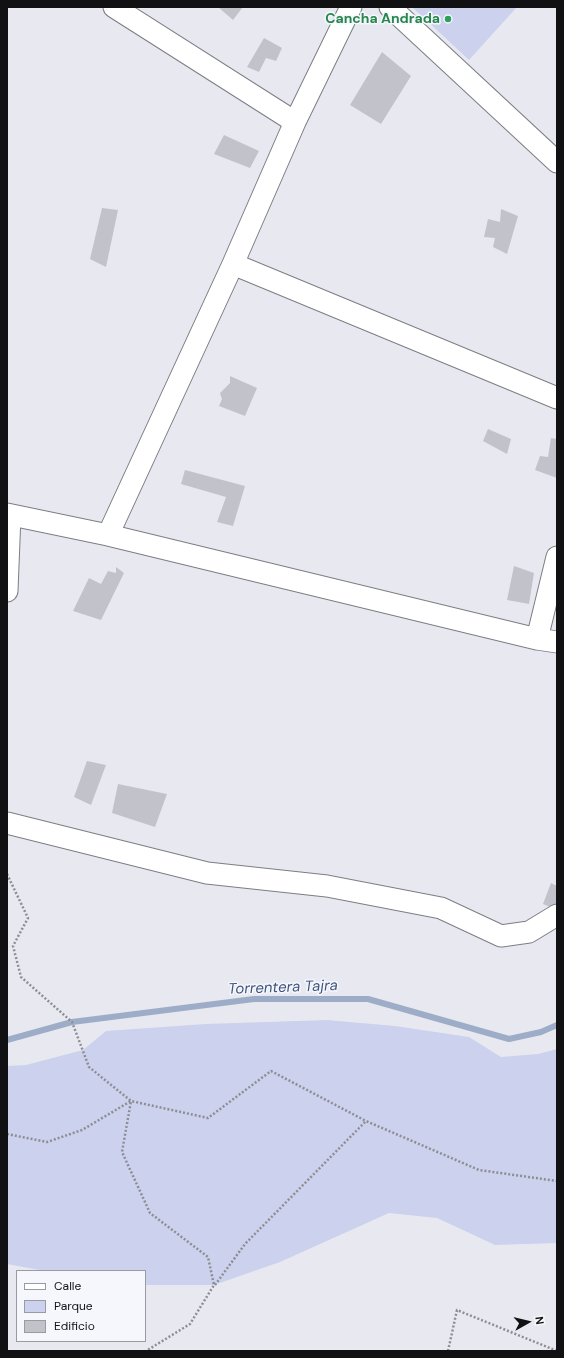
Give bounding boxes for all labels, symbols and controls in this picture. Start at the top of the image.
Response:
place label: Cancha Andrada [325,11,440,27]
marker: Cancha Andrada [443,14,453,24]
water label: Torrentera Tajra [228,977,338,999]
legend [16,1270,146,1342]
text: Calle [54,1278,81,1294]
text: Parque [54,1298,93,1314]
north arrow [508,1302,548,1342]
text: N [532,1315,547,1325]
text: Edificio [54,1318,95,1334]

